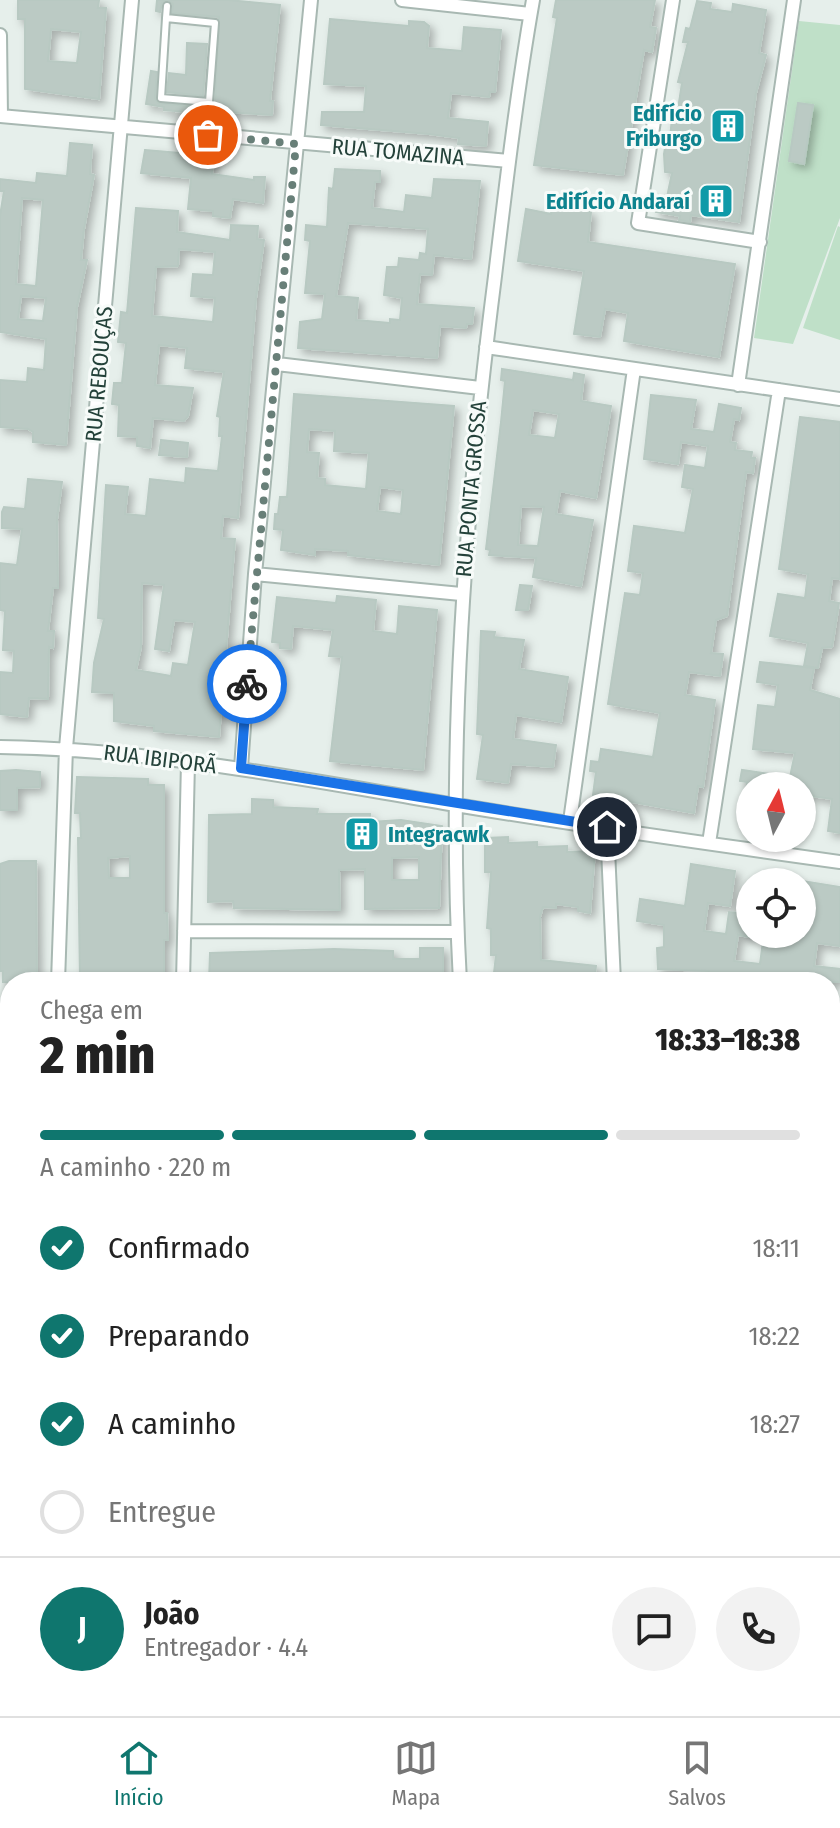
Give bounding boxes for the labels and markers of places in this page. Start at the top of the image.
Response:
place label: Edifício Friburgo [626,100,702,152]
pin [174,101,242,169]
building icon: Edifício Friburgo [709,107,747,145]
building icon: Edifício Andaraí [697,182,735,220]
place label: Edifício Andaraí [546,188,690,215]
pin [573,793,641,861]
building icon: Integracwk [343,815,381,853]
place label: Integracwk [388,821,490,848]

